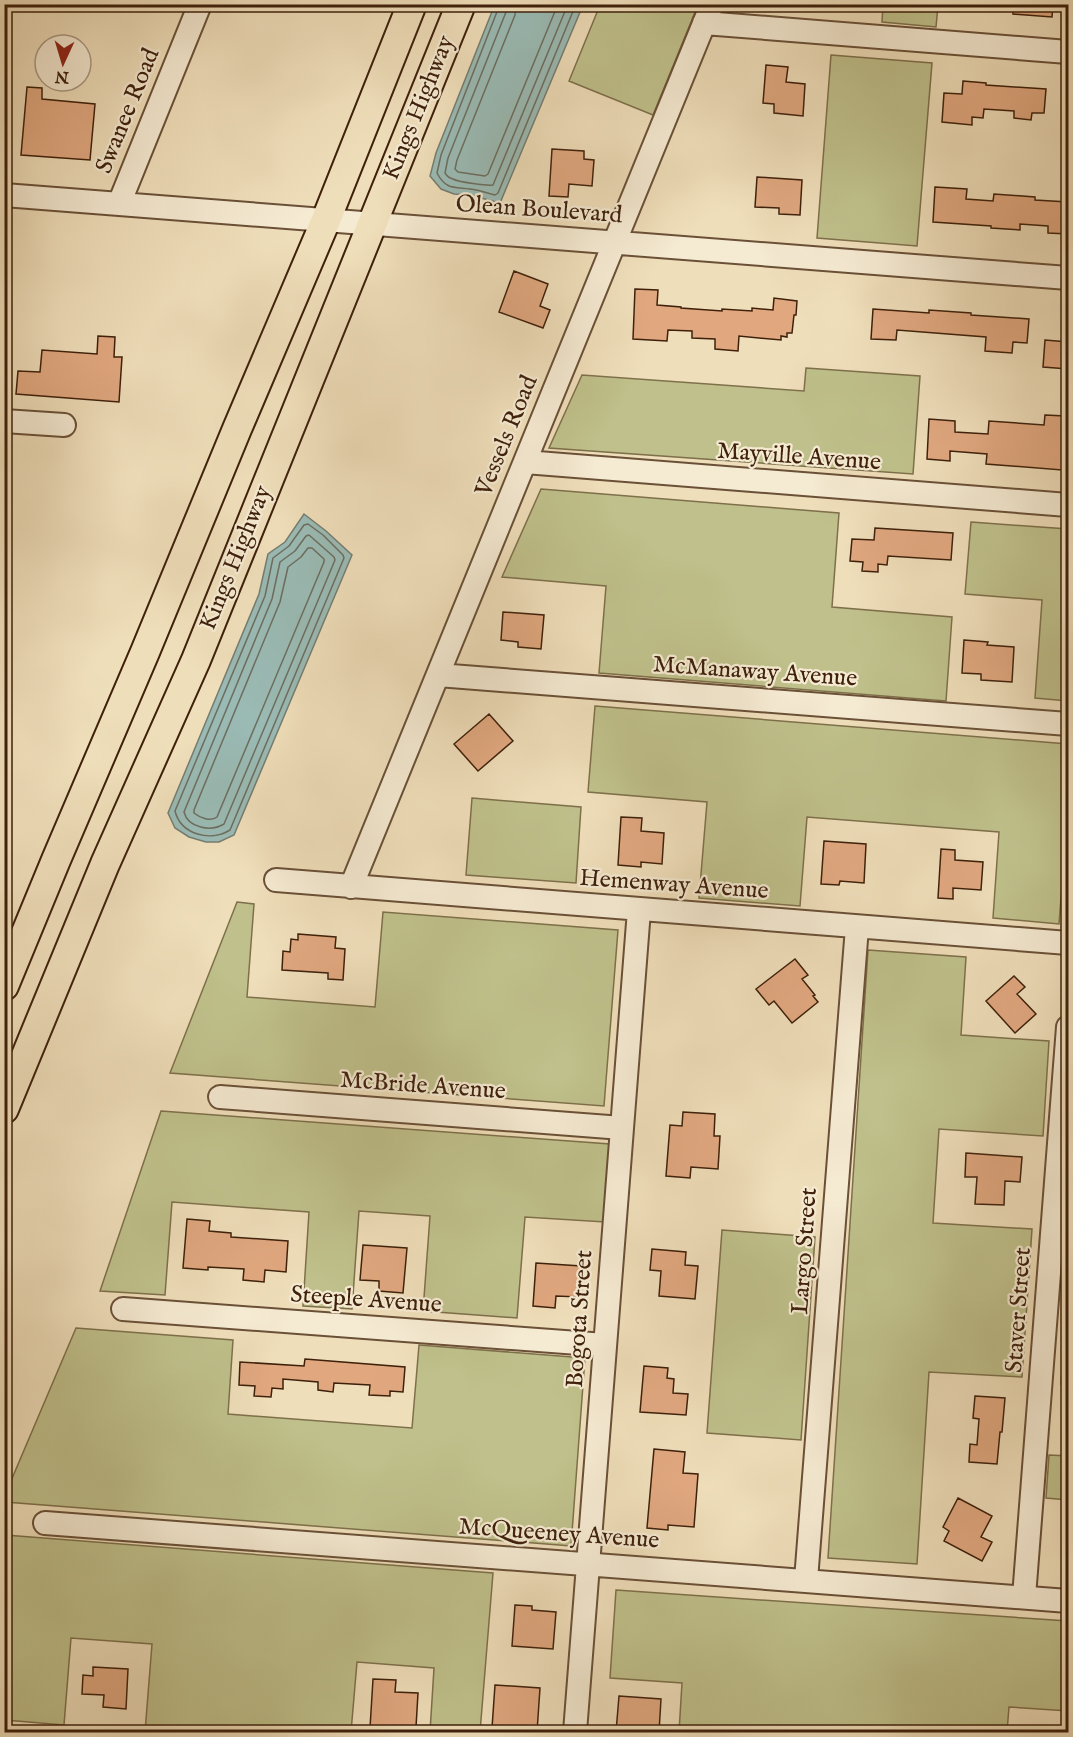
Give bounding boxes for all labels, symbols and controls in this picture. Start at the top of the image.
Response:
street label: Kings Highway [376,31,462,185]
north arrow [33,33,93,93]
street label: Swanee Road [89,44,167,178]
text: N [54,65,71,86]
street label: Olean Boulevard [455,189,624,231]
street label: Vessels Road [468,371,545,502]
street label: Mayville Avenue [716,436,882,478]
street label: Kings Highway [193,481,279,635]
street label: McManaway Avenue [652,649,858,695]
street label: Hemenway Avenue [578,863,770,907]
street label: McBride Avenue [339,1065,507,1107]
street label: Largo Street [785,1187,825,1315]
street label: Staver Street [999,1246,1039,1374]
street label: Bogota Street [560,1249,600,1389]
street label: Steeple Avenue [289,1279,443,1321]
street label: McQueeney Avenue [458,1512,660,1556]

